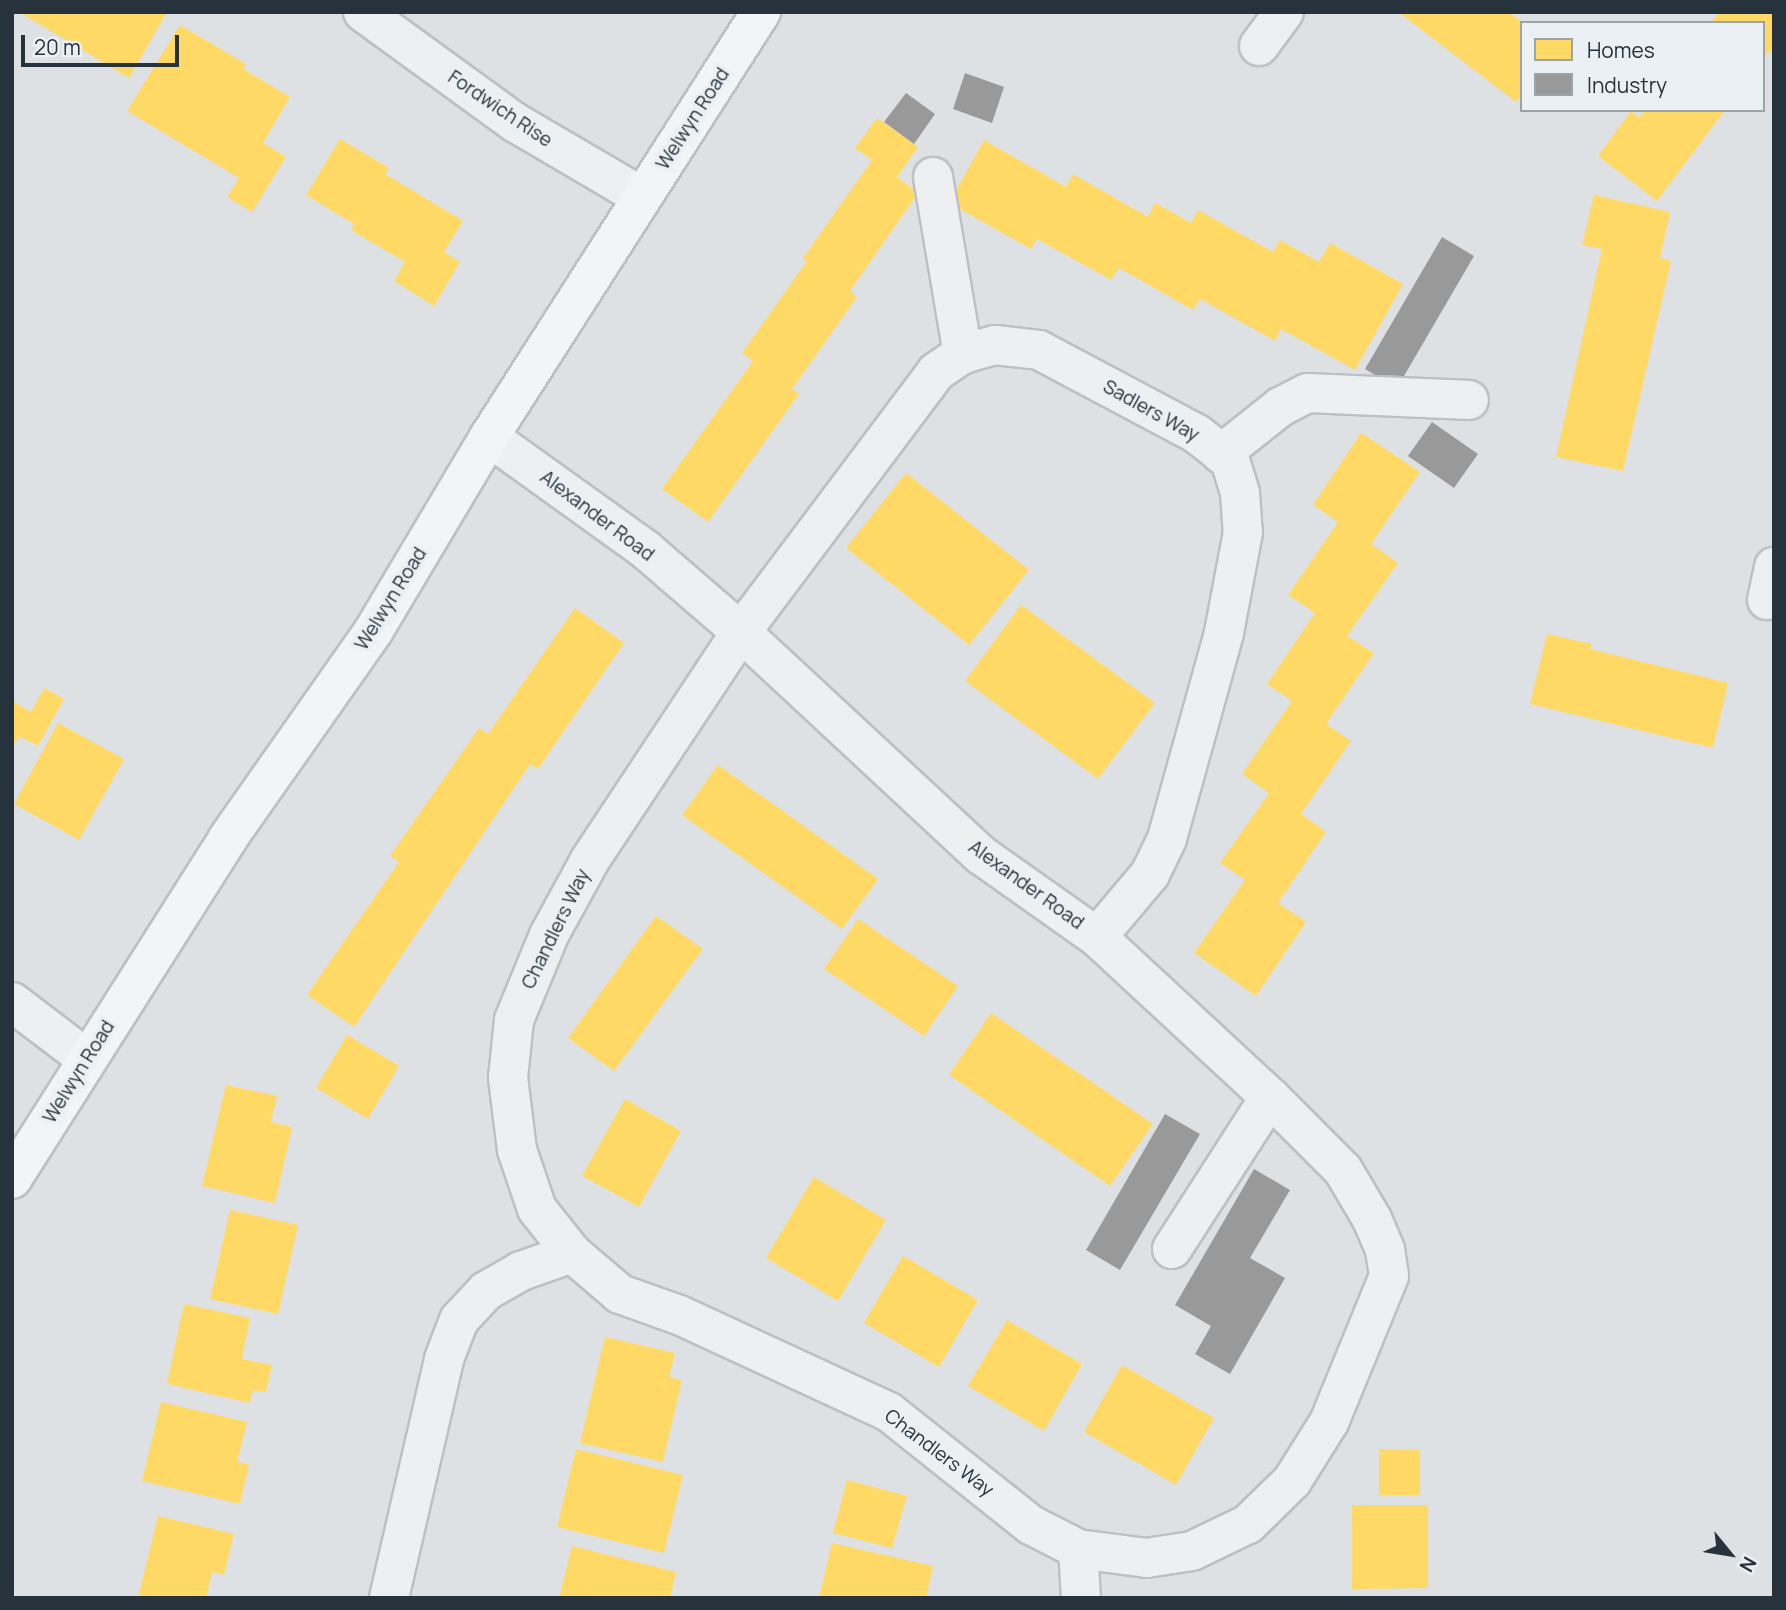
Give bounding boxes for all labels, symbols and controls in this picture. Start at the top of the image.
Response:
scale bar [24,21,182,65]
legend [1520,21,1765,112]
text: 20 m [34,33,81,61]
text: Homes [1587,36,1655,64]
street label: Welwyn Road [652,64,734,174]
street label: Fordwich Rise [444,66,556,152]
text: Industry [1587,71,1667,99]
street label: Sadlers Way [1099,375,1203,447]
street label: Alexander Road [536,466,658,566]
street label: Welwyn Road [350,543,432,655]
street label: Alexander Road [964,836,1088,934]
street label: Chandlers Way [517,865,595,993]
street label: Welwyn Road [38,1016,120,1128]
street label: Chandlers Way [880,1405,998,1501]
north arrow [1695,1519,1765,1589]
text: N [1734,1552,1763,1577]

